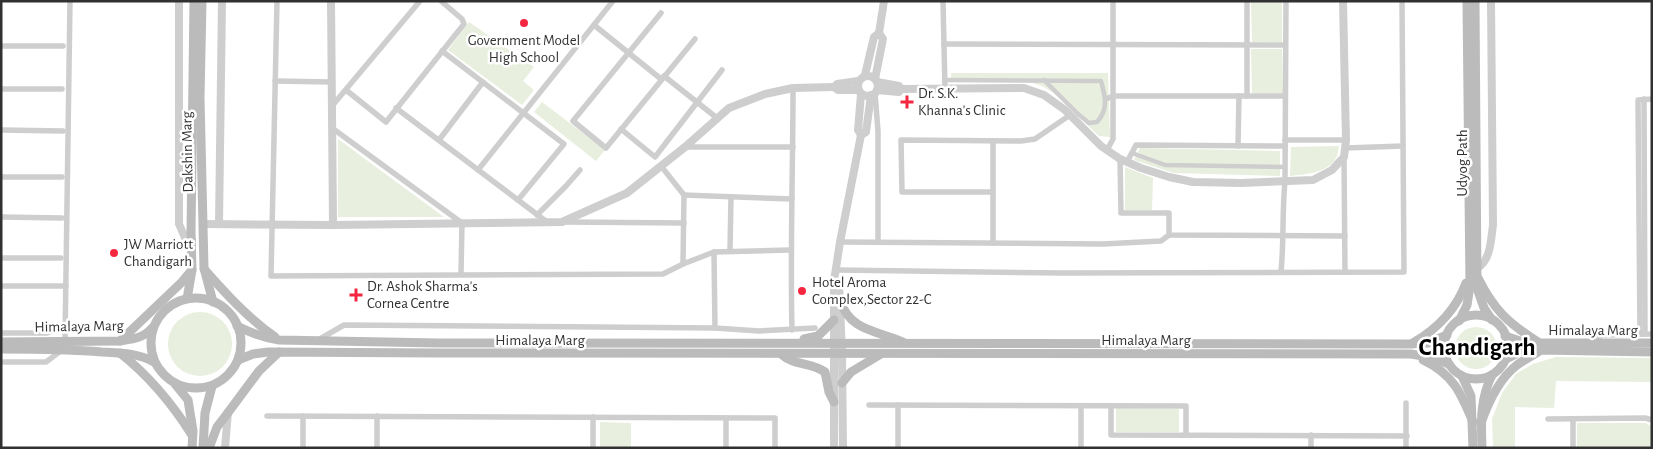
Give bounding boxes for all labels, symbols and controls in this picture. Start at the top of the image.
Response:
marker: Government Model High School [518,17,530,29]
place label: Government Model High School [468,33,580,65]
place label: Dr. S.K. Khanna's Clinic [918,86,1006,118]
marker: Dr. S.K. Khanna's Clinic [900,95,914,109]
street label: Dakshin Marg [179,111,196,193]
street label: Udyog Path [1455,130,1470,196]
place label: JW Marriott Chandigarh [124,237,193,269]
marker: JW Marriott Chandigarh [108,247,120,259]
place label: Hotel Aroma Complex,Sector 22-C [812,275,932,307]
place label: Dr. Ashok Sharma's Cornea Centre [367,279,478,311]
marker: Hotel Aroma Complex,Sector 22-C [796,285,808,297]
marker: Dr. Ashok Sharma's Cornea Centre [349,288,363,302]
street label: Himalaya Marg [34,318,125,335]
street label: Himalaya Marg [1548,323,1638,338]
street label: Himalaya Marg [495,333,585,348]
street label: Himalaya Marg [1101,333,1191,348]
district label: Chandigarh [1418,335,1536,360]

